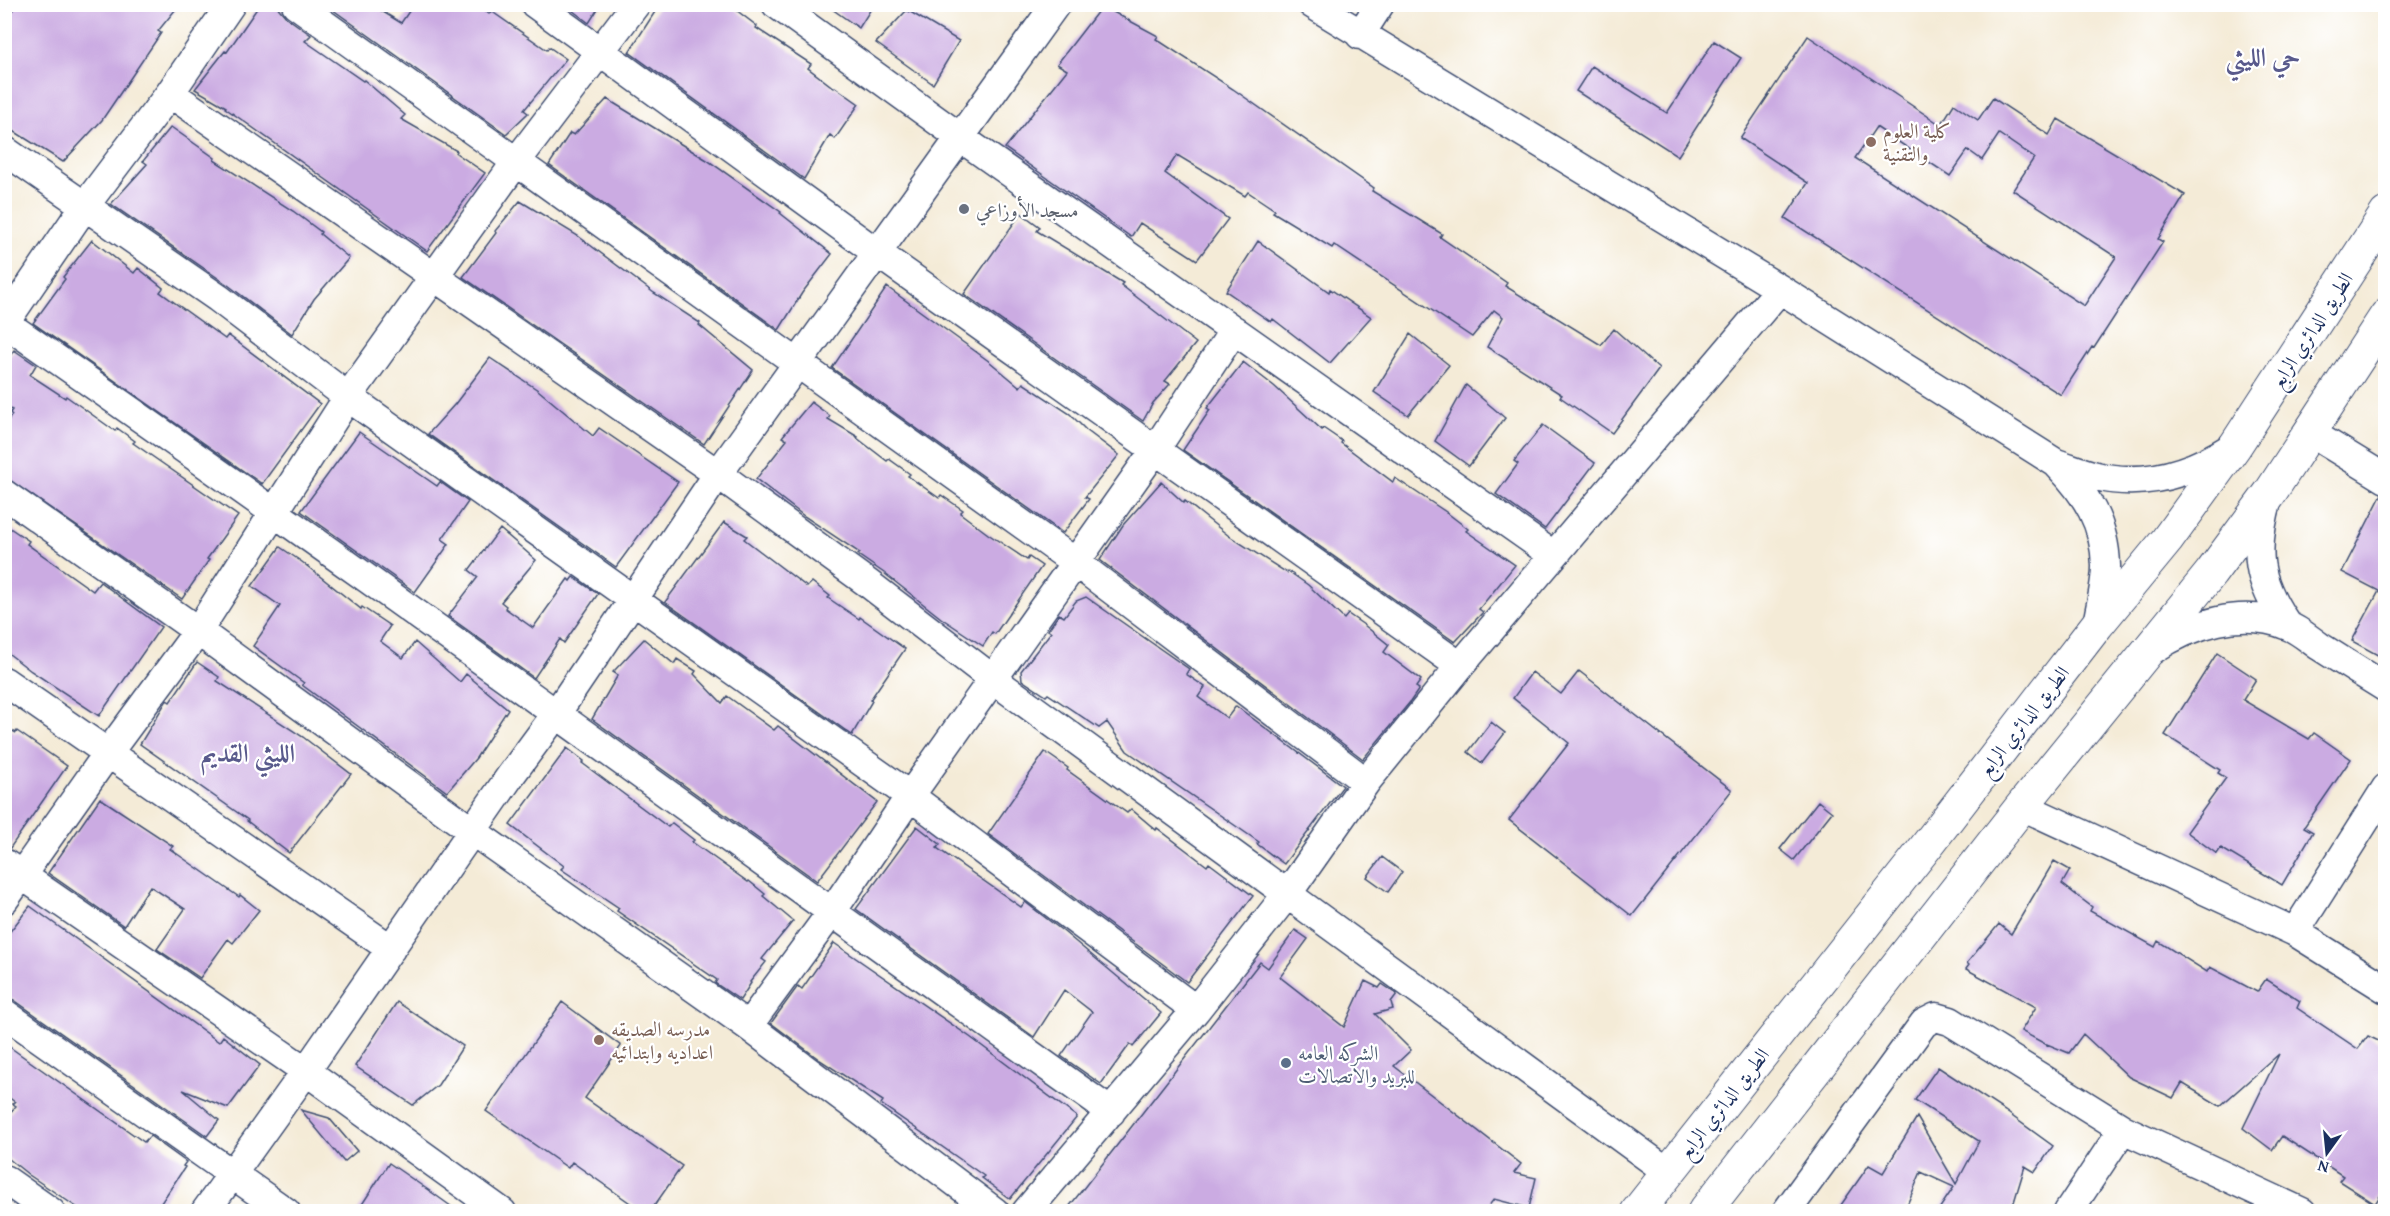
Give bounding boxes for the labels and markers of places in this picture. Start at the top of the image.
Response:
place label: كلية العلوم والتقنية [1883,116,1951,168]
marker: كلية العلوم والتقنية [1864,135,1878,149]
place label: مسجد الأوزاعي [976,195,1079,226]
marker: مسجد الأوزاعي [957,202,971,216]
place label: مدرسه الصديقه اعداديه وابتدائيه [611,1014,713,1066]
marker: مدرسه الصديقه اعداديه وابتدائيه [592,1033,606,1047]
place label: الشركه العامه للبريد والاتصالات [1298,1038,1415,1090]
marker: الشركه العامه للبريد والاتصالات [1279,1056,1293,1070]

